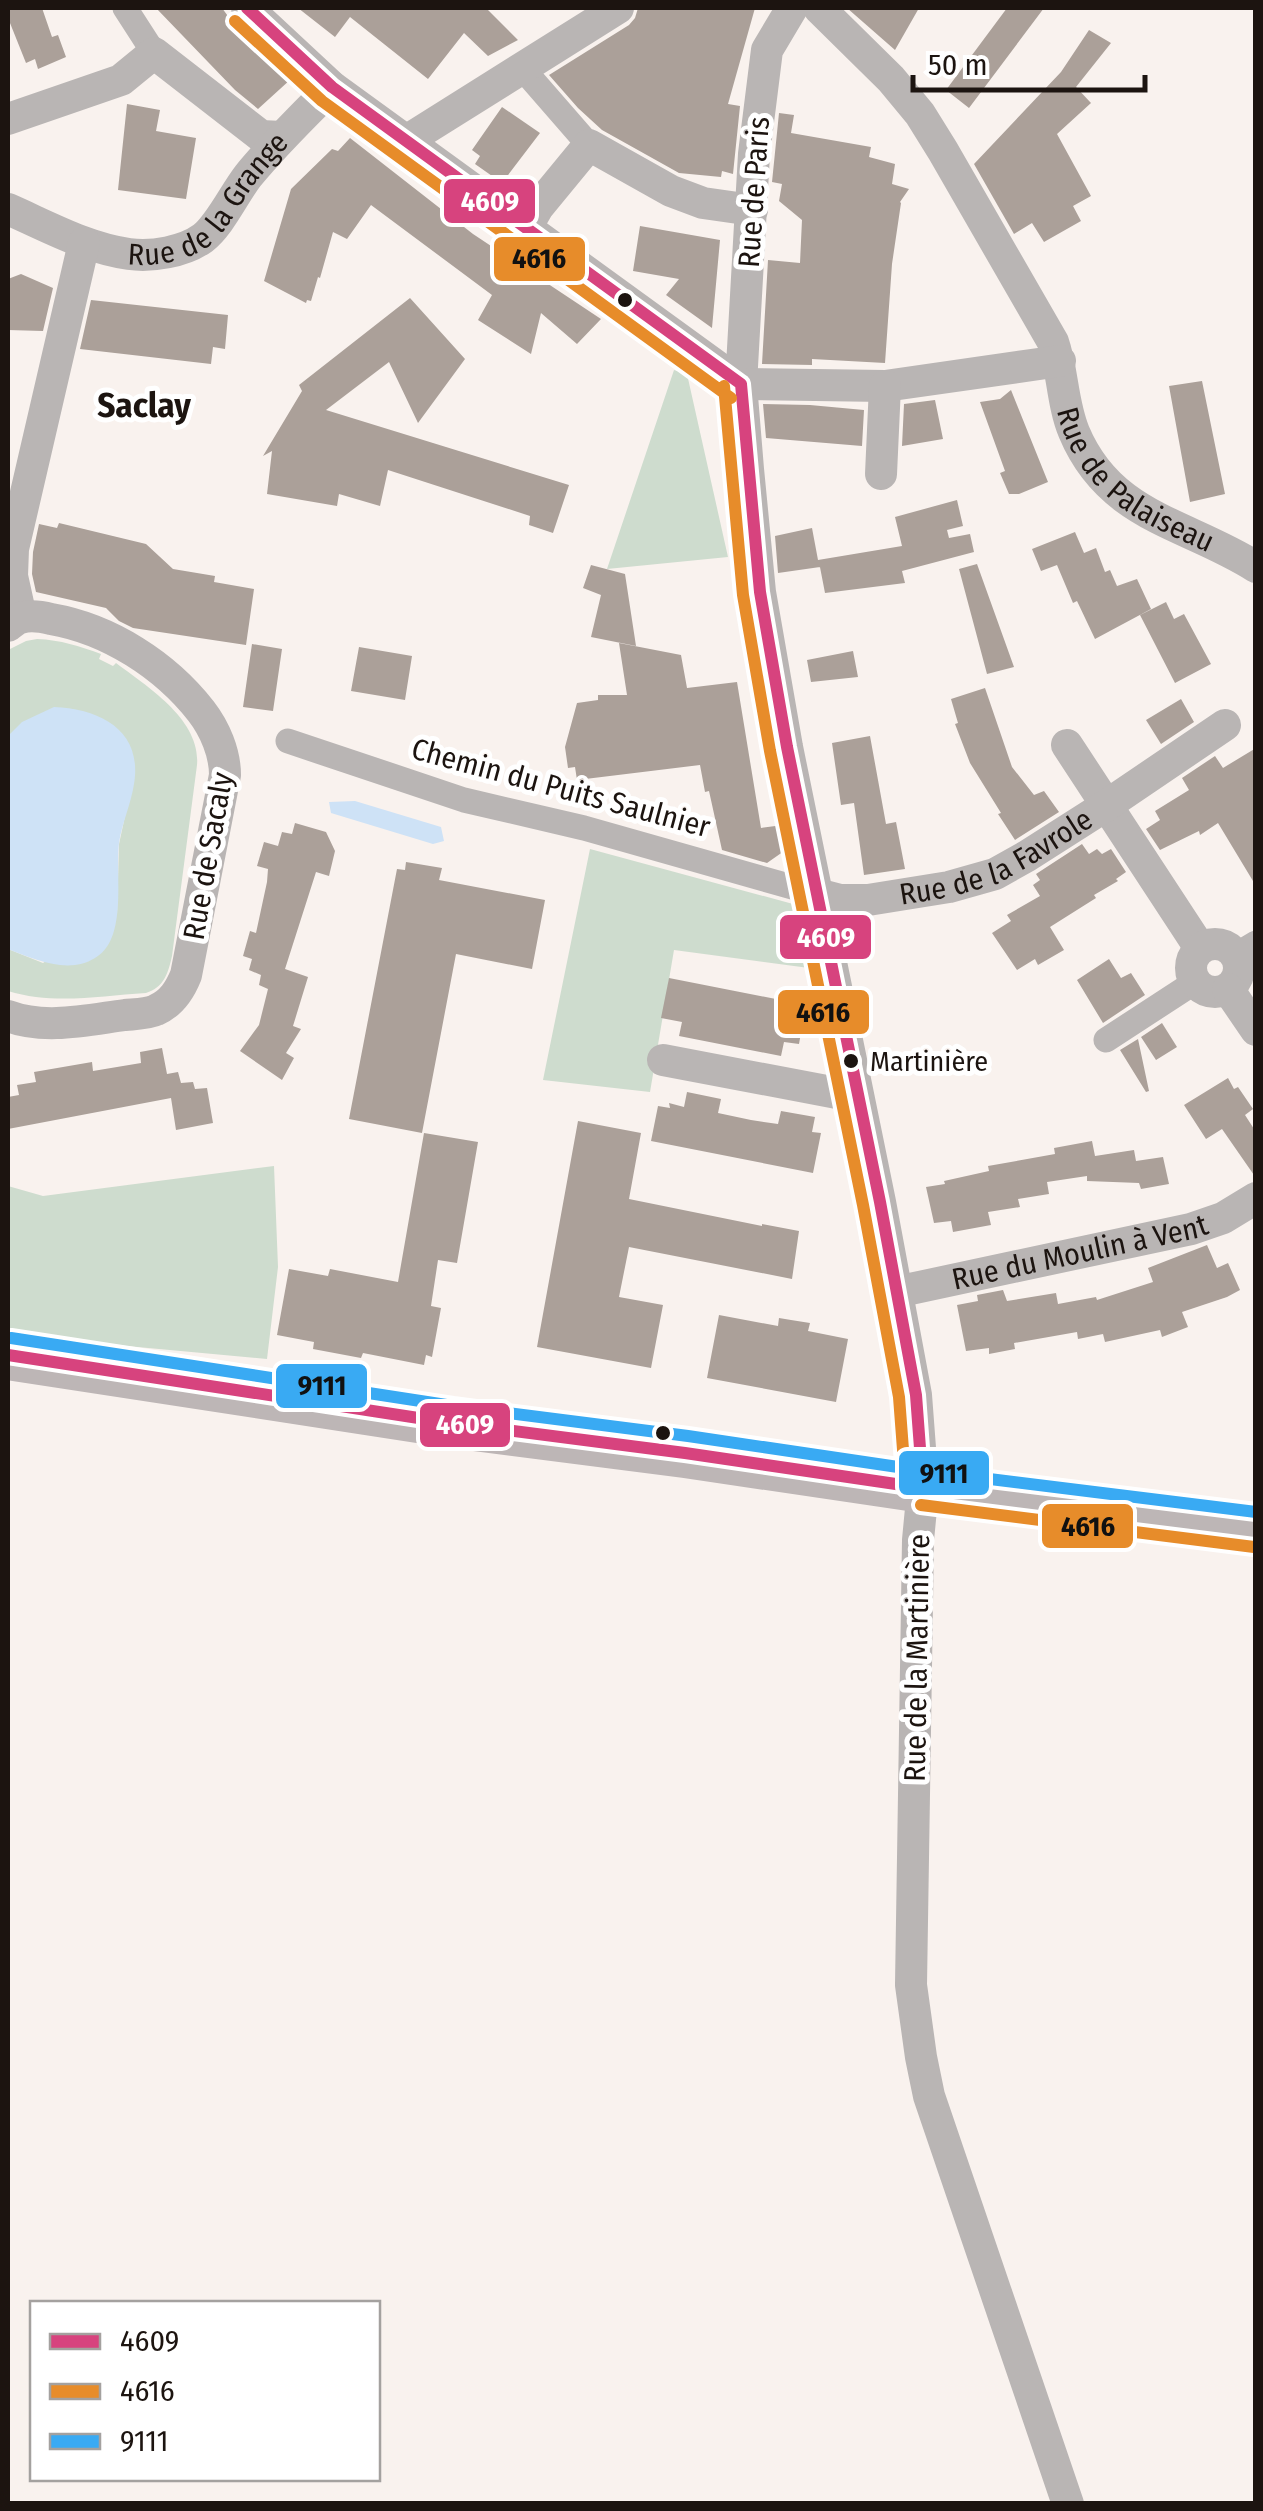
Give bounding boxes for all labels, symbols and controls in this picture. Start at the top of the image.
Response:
scale bar [913,30,1146,92]
text: 50 m [928,47,988,83]
street label: Rue de Paris [731,115,777,269]
street label: Rue de la Grange [127,125,296,273]
line badge: 4609 [442,177,537,225]
text: 4609 [461,185,519,218]
line badge: 4616 [492,235,587,283]
text: 4616 [512,242,566,275]
unlabelled marker [615,290,635,310]
district label: Saclay [97,384,191,426]
street label: Rue de Palaiseau [1049,403,1220,560]
street label: Chemin du Puits Saulnier [408,731,715,845]
street label: Rue de Sacaly [176,769,241,943]
street label: Rue de la Favrole [897,801,1099,913]
line badge: 4609 [778,913,873,961]
text: 4609 [797,921,855,954]
line badge: 4616 [776,988,871,1036]
text: 4616 [796,996,850,1029]
place label: Martinière [870,1045,988,1078]
marker: Martinière [841,1051,861,1071]
street label: Rue du Moulin à Vent [949,1206,1213,1298]
line badge: 9111 [274,1362,369,1410]
text: 9111 [298,1369,346,1402]
line badge: 4609 [418,1401,512,1449]
text: 4609 [436,1408,494,1441]
unlabelled marker [653,1423,673,1443]
line badge: 9111 [897,1449,991,1497]
text: 9111 [920,1457,968,1490]
line badge: 4616 [1040,1502,1135,1550]
text: 4616 [1061,1510,1115,1543]
street label: Rue de la Martinière [897,1534,937,1782]
legend [30,2301,380,2481]
text: 4609 [120,2323,179,2359]
text: 4616 [120,2373,175,2409]
text: 9111 [120,2423,168,2459]

